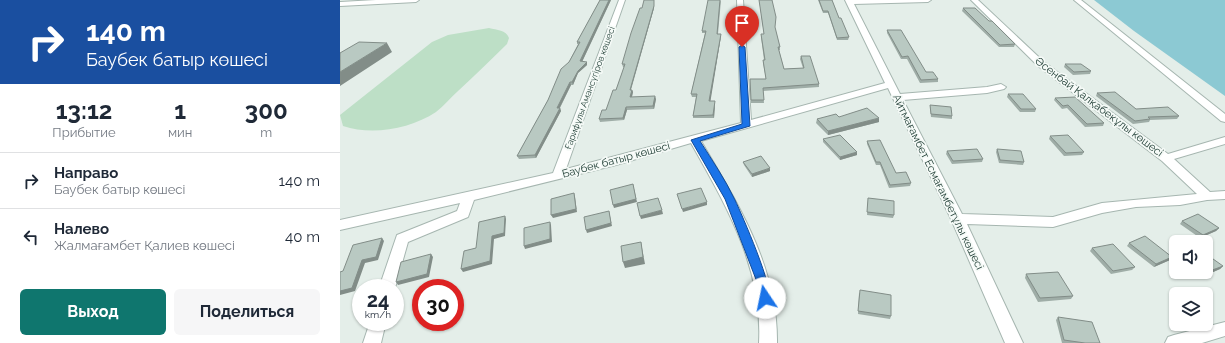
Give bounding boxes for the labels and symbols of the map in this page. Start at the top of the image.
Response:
pin [725,6,759,47]
street label: Ғарифұлы Амансүгіров көшесі [563,25,617,151]
street label: Әсенбай Қалқабекұлы көшесі [1032,55,1166,159]
street label: Айтмағамбет Есмағамбетұлы көшесі [890,92,986,272]
street label: Баубек батыр көшесі [561,139,671,181]
position arrow [744,277,786,319]
speed limit sign: 30 [412,279,464,331]

